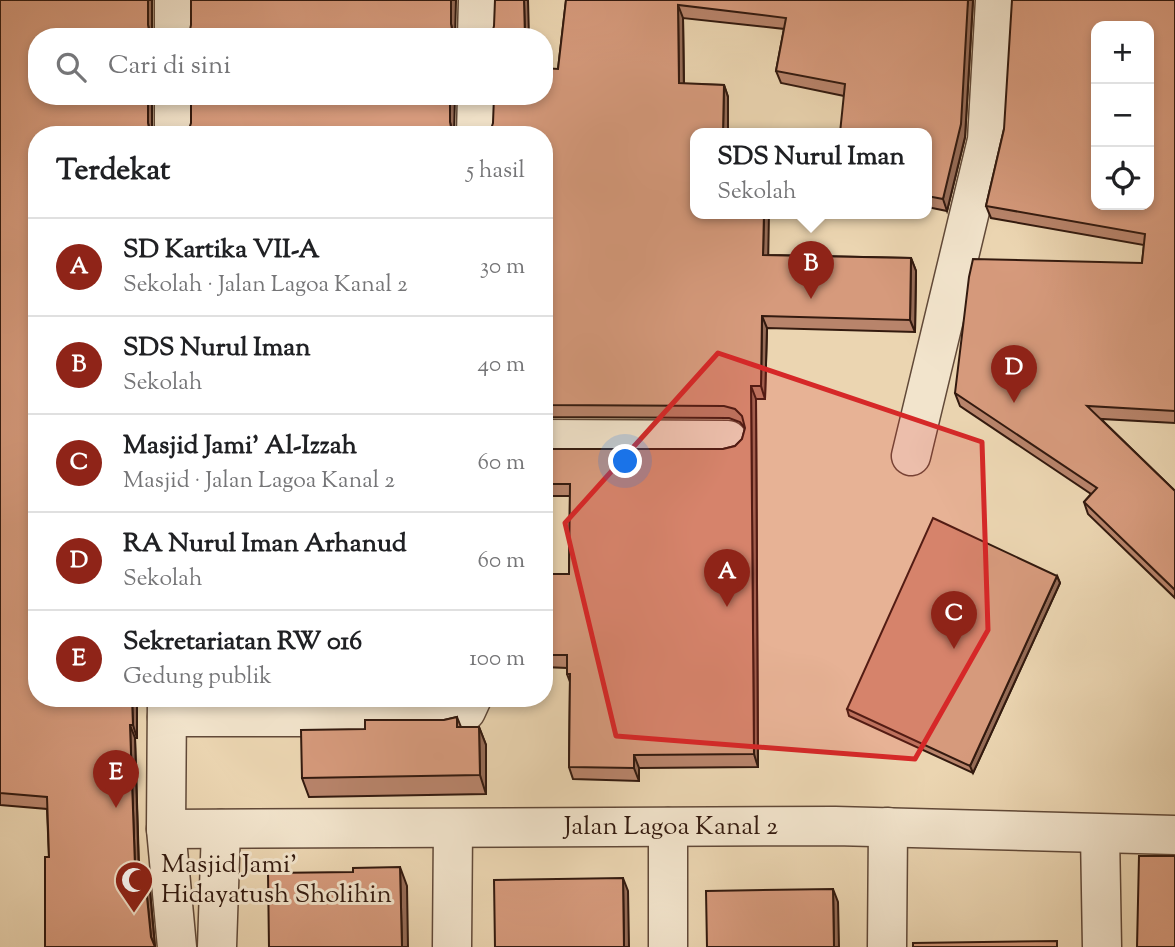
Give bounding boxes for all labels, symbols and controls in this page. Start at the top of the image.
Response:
map controls [1091,21,1154,210]
button: + [1091,21,1154,84]
search box [28,28,553,105]
icon: search [52,48,90,86]
text: Cari di sini [108,48,231,85]
button: − [1091,84,1154,147]
popup [690,128,932,219]
text: SDS Nurul Iman [717,139,905,176]
button: locate [1091,147,1154,210]
text: Terdekat [56,150,170,193]
text: 5 hasil [466,155,525,188]
text: Sekolah [717,176,797,209]
text: SD Kartika VII-A [123,232,320,269]
pin: B [788,241,834,299]
text: A [70,251,88,284]
text: 30 m [480,251,525,284]
text: Sekolah · Jalan Lagoa Kanal 2 [123,269,408,302]
text: SDS Nurul Iman [123,330,311,367]
pin: D [991,345,1037,403]
text: B [72,349,86,382]
text: 40 m [478,349,525,382]
text: Sekolah [123,367,202,400]
text: Masjid Jami' Al-Izzah [123,428,357,465]
your location [608,444,642,478]
text: C [70,447,88,480]
text: 60 m [477,447,525,480]
text: Masjid · Jalan Lagoa Kanal 2 [123,465,395,498]
text: RA Nurul Iman Arhanud [123,526,407,563]
text: D [70,545,88,578]
text: 60 m [477,545,525,578]
pin: A [704,549,750,607]
text: Sekolah [123,563,202,596]
pin: C [931,591,977,649]
text: Sekretariatan RW 016 [123,624,362,661]
text: E [72,643,86,676]
text: 100 m [469,643,525,676]
text: Gedung publik [123,661,272,694]
pin: E [93,750,139,808]
street label: Jalan Lagoa Kanal 2 [562,809,778,846]
place label: Masjid Jami' Hidayatush Sholihin [161,847,392,914]
mosque icon: Masjid Jami' Hidayatush Sholihin [113,859,155,914]

